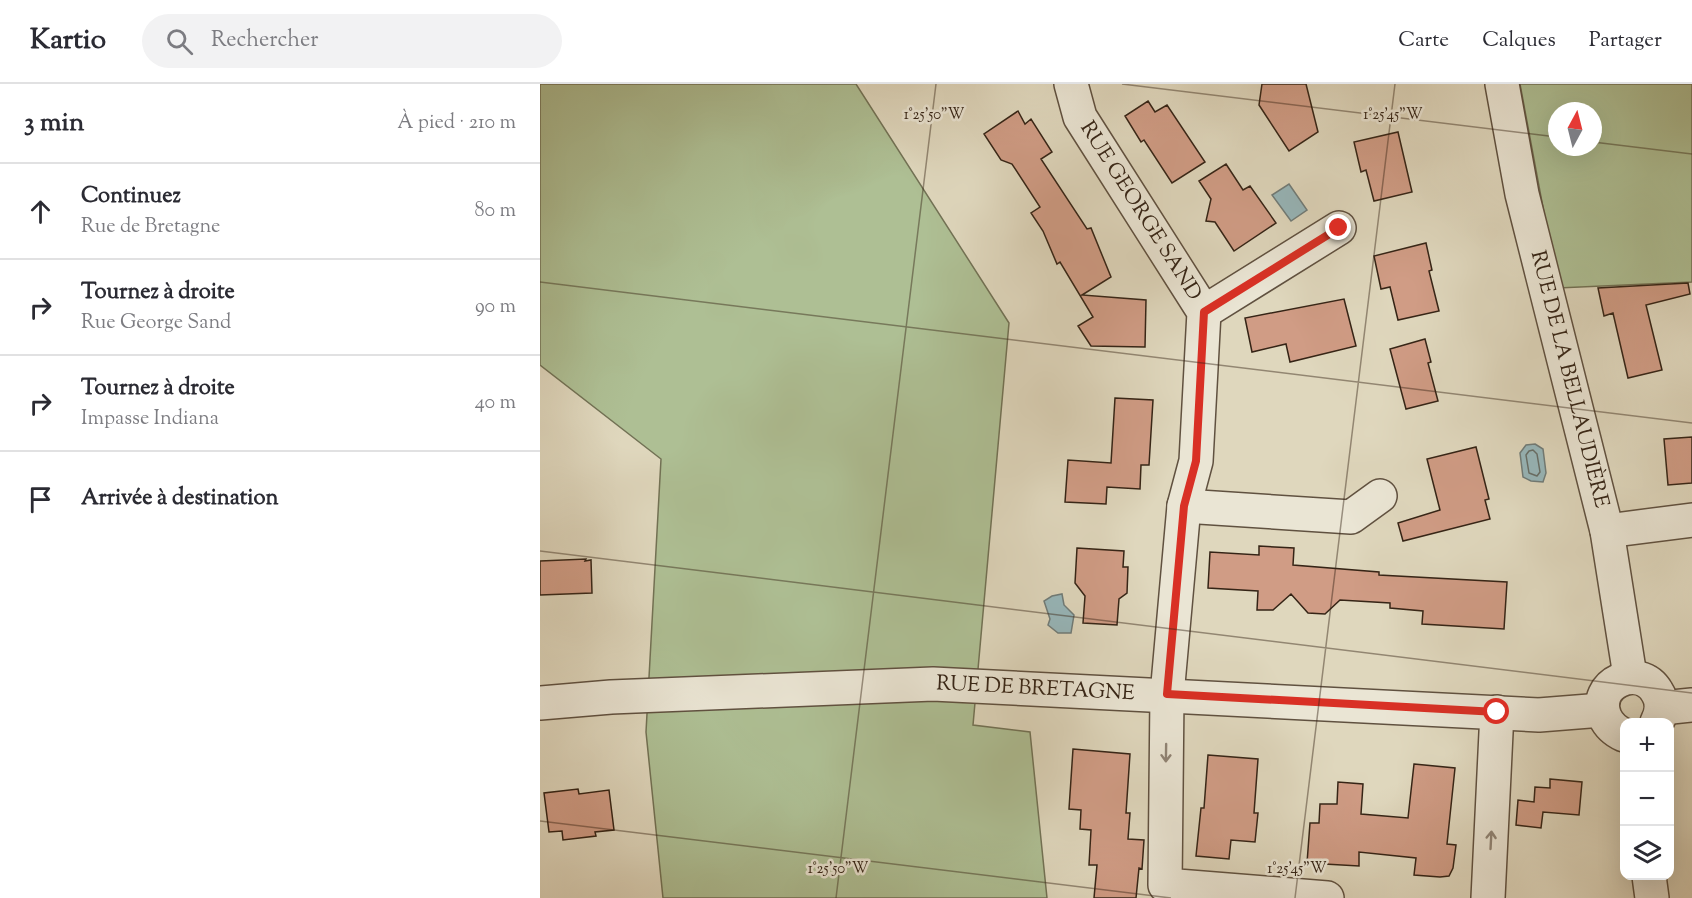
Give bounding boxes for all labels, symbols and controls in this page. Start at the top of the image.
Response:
search box [142,14,562,68]
text: Kartio [30,21,106,61]
icon: search [163,25,196,58]
text: Rechercher [211,25,318,57]
text: Carte [1398,26,1449,56]
text: Calques [1482,26,1556,56]
text: Partager [1589,26,1662,56]
north arrow [1548,102,1602,156]
text: 3 min [24,105,84,142]
text: 1°25'50"W [904,105,965,126]
text: 1°25'45"W [1363,105,1423,126]
text: À pied · 210 m [397,109,516,138]
street label: RUE GEORGE SAND [1072,116,1208,307]
text: Continuez [81,181,181,213]
icon: ahead [24,195,57,228]
text: 80 m [475,197,516,226]
text: Rue de Bretagne [81,213,220,242]
route end [1325,214,1351,240]
street label: RUE DE LA BELLAUDIÈRE [1522,248,1616,512]
text: Tournez à droite [81,277,235,309]
icon: right [24,291,57,324]
text: 90 m [475,293,516,322]
text: Rue George Sand [81,309,231,338]
text: Tournez à droite [81,373,235,405]
icon: right [24,387,57,420]
text: 40 m [475,389,516,418]
text: Impasse Indiana [81,405,219,434]
icon: arrive [24,483,57,516]
text: Arrivée à destination [81,483,278,515]
street label: RUE DE BRETAGNE [935,669,1136,709]
route start [1483,698,1509,724]
map controls [1620,718,1674,880]
button: + [1620,718,1674,772]
one-way arrow [1160,743,1171,763]
button: − [1620,772,1674,826]
button: layers [1620,826,1674,880]
one-way arrow [1485,830,1496,850]
text: 1°25'50"W [808,859,869,880]
text: 1°25'45"W [1267,859,1327,880]

